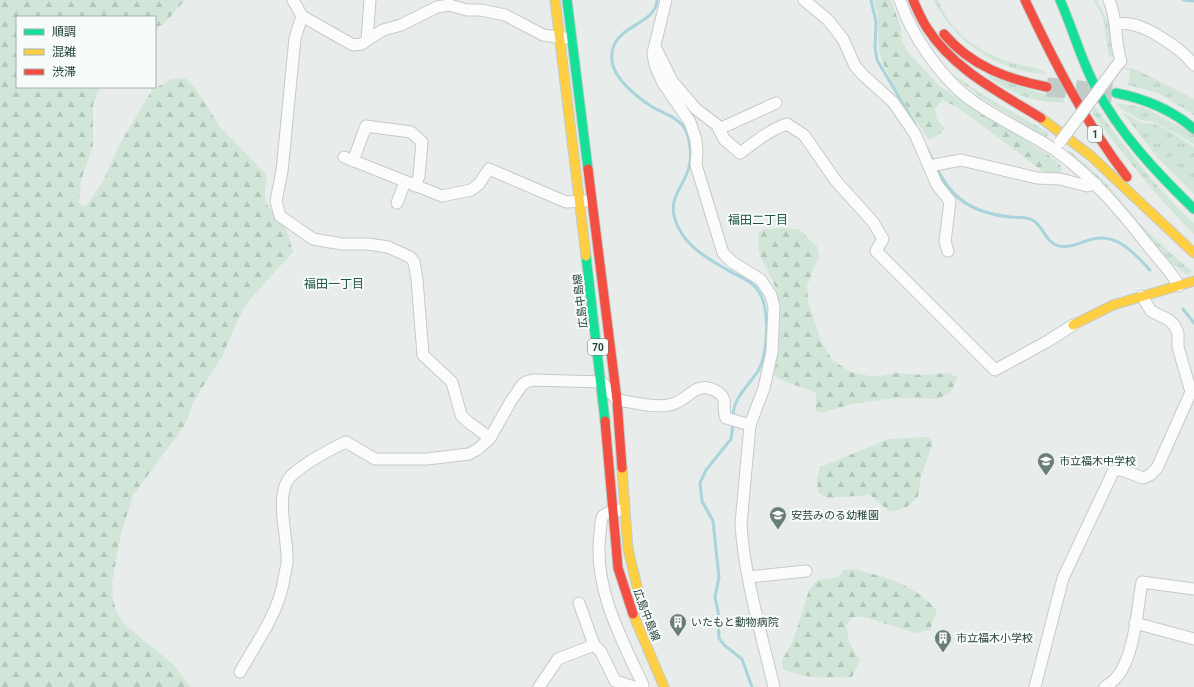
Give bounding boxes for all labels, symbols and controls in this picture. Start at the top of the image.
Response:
legend [16,16,156,88]
text: 順調 [52,25,76,39]
text: 混雑 [52,45,76,59]
text: 渋滞 [52,65,76,79]
road number: 1 [1088,126,1102,142]
district label: 福田二丁目 [728,213,788,227]
street label: 広島中島線 [571,273,590,329]
district label: 福田一丁目 [304,277,364,291]
road number: 70 [588,339,608,355]
school or university icon: 市立福木中学校 [1036,451,1056,476]
place label: 市立福木中学校 [1059,455,1136,468]
school or university icon: 安芸みのる幼稚園 [768,505,788,530]
place label: 安芸みのる幼稚園 [791,509,879,522]
street label: 広島中島線 [631,587,662,643]
building icon: いたもと動物病院 [668,612,688,637]
place label: いたもと動物病院 [691,616,779,629]
building icon: 市立福木小学校 [933,628,953,653]
place label: 市立福木小学校 [956,632,1033,645]

